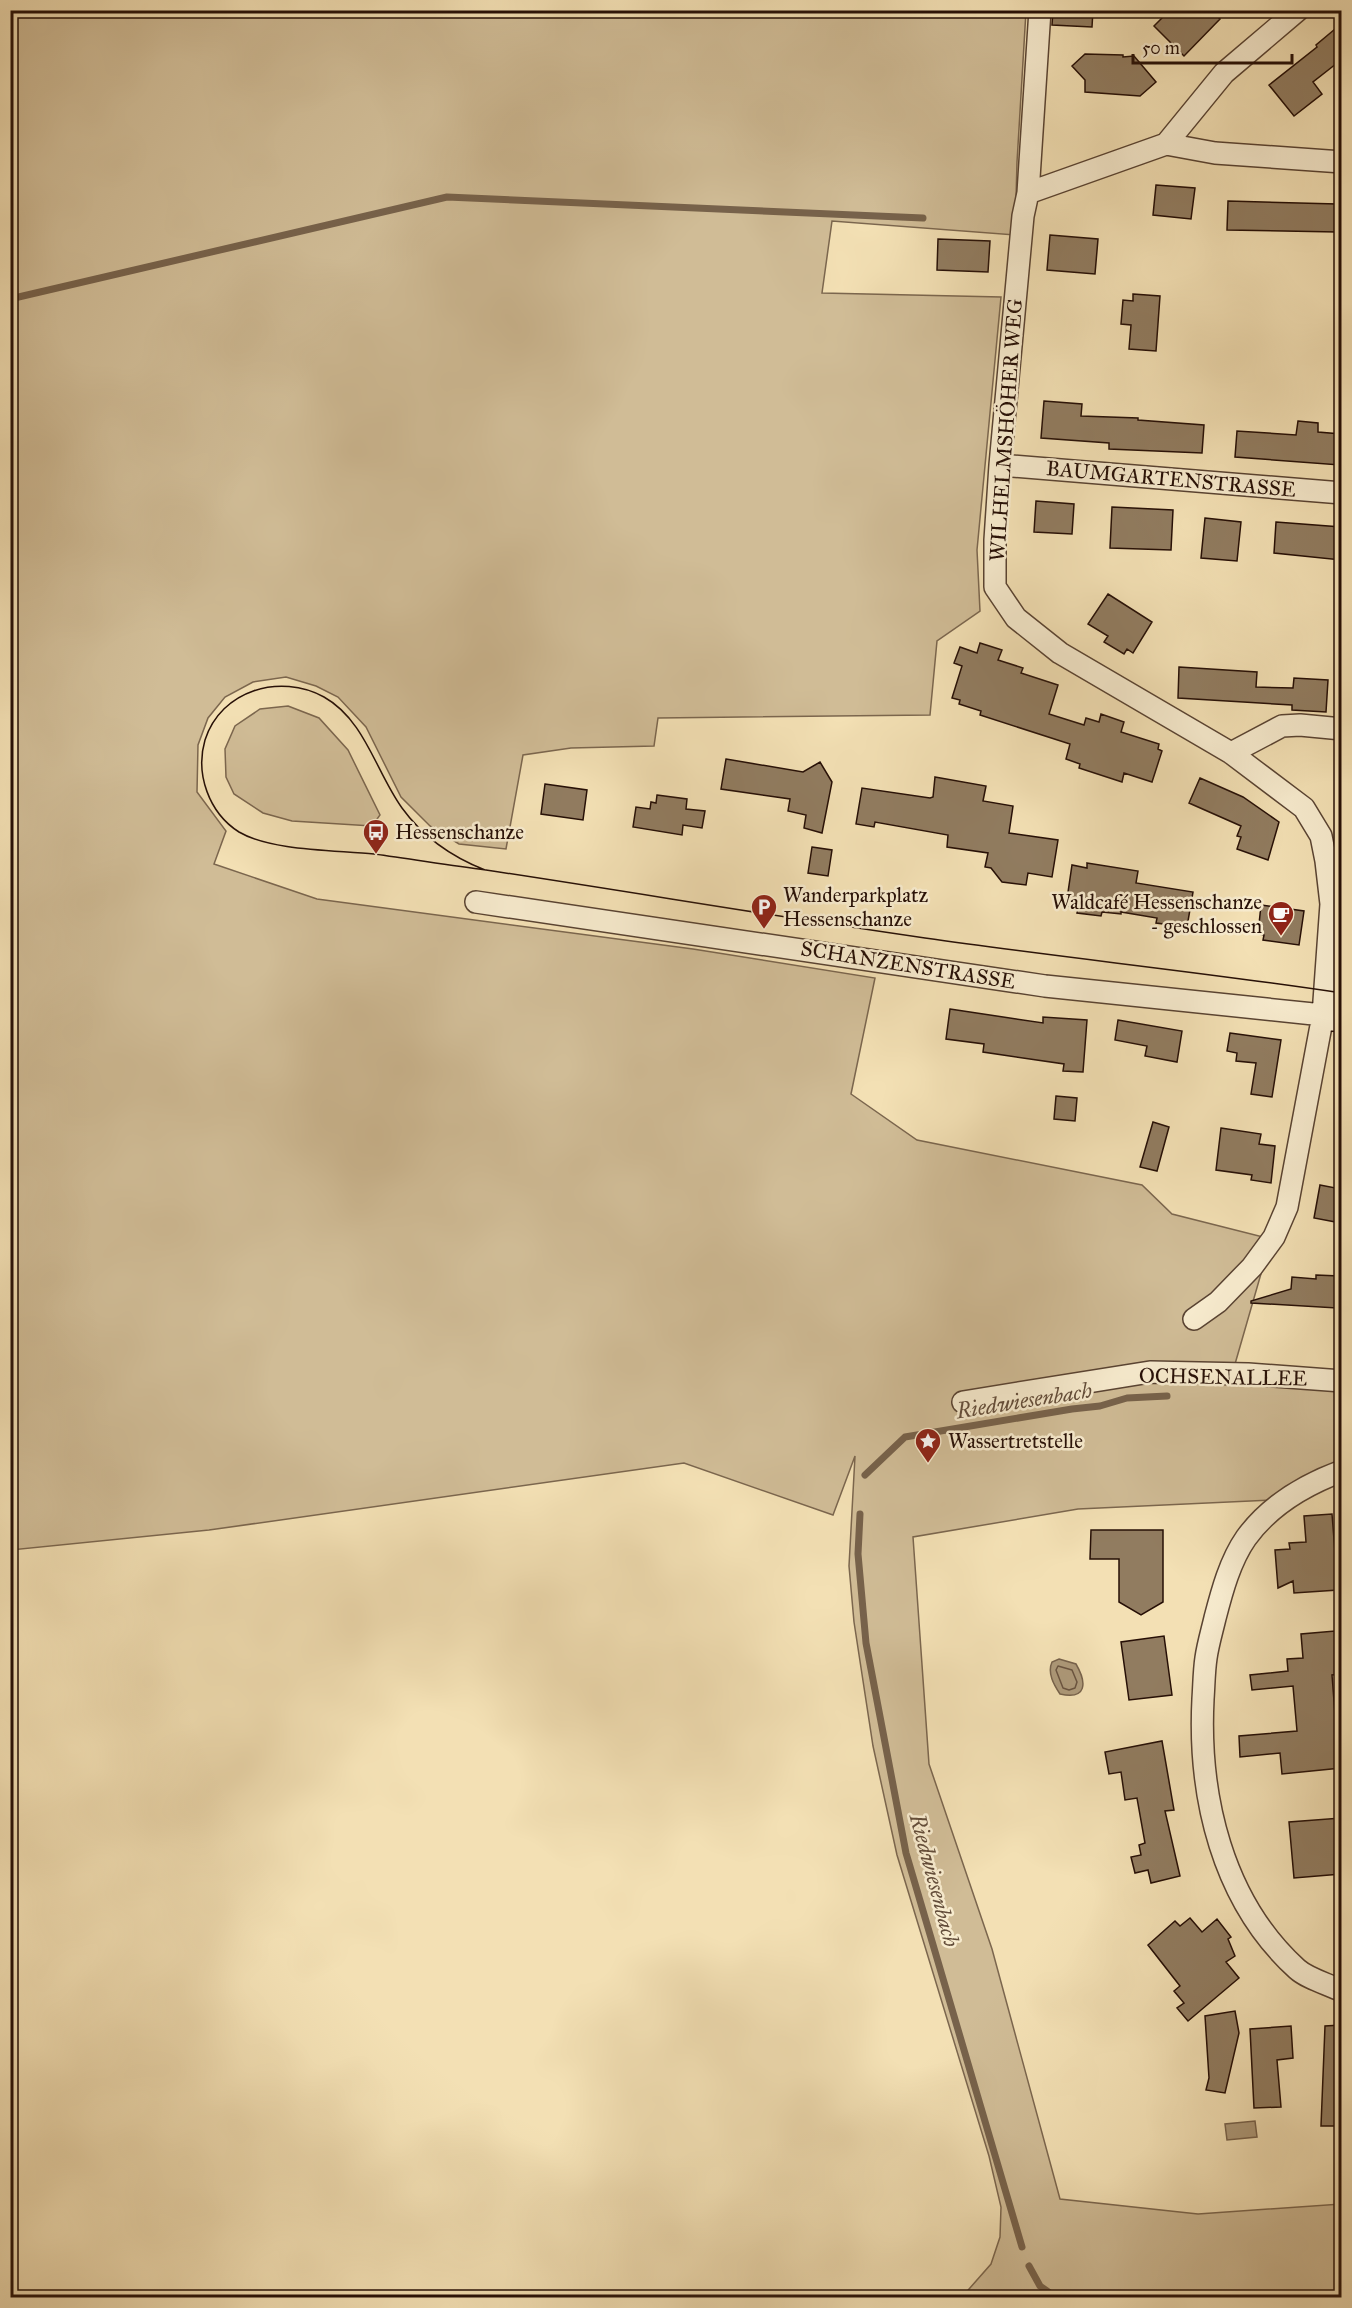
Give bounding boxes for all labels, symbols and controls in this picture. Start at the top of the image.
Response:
scale bar [1133,27,1292,65]
text: 50 m [1142,37,1180,59]
street label: WILHELMSHÖHER WEG [984,298,1028,562]
street label: BAUMGARTENSTRASSE [1045,455,1297,503]
bus stop icon: Hessenschanze [361,817,391,855]
place label: Hessenschanze [395,819,524,845]
place label: Wanderparkplatz Hessenschanze [783,882,929,932]
place label: Waldcafé Hessenschanze - geschlossen [1051,889,1262,939]
parking icon: Wanderparkplatz Hessenschanze [749,892,779,930]
cafe icon: Waldcafé Hessenschanze - geschlossen [1266,899,1296,937]
street label: SCHANZENSTRASSE [799,935,1017,995]
street label: OCHSENALLEE [1139,1363,1307,1391]
water label: Riedwiesenbach [953,1376,1094,1425]
place icon: Wassertretstelle [913,1426,943,1464]
place label: Wassertretstelle [948,1428,1083,1454]
water label: Riedwiesenbach [903,1810,965,1950]

